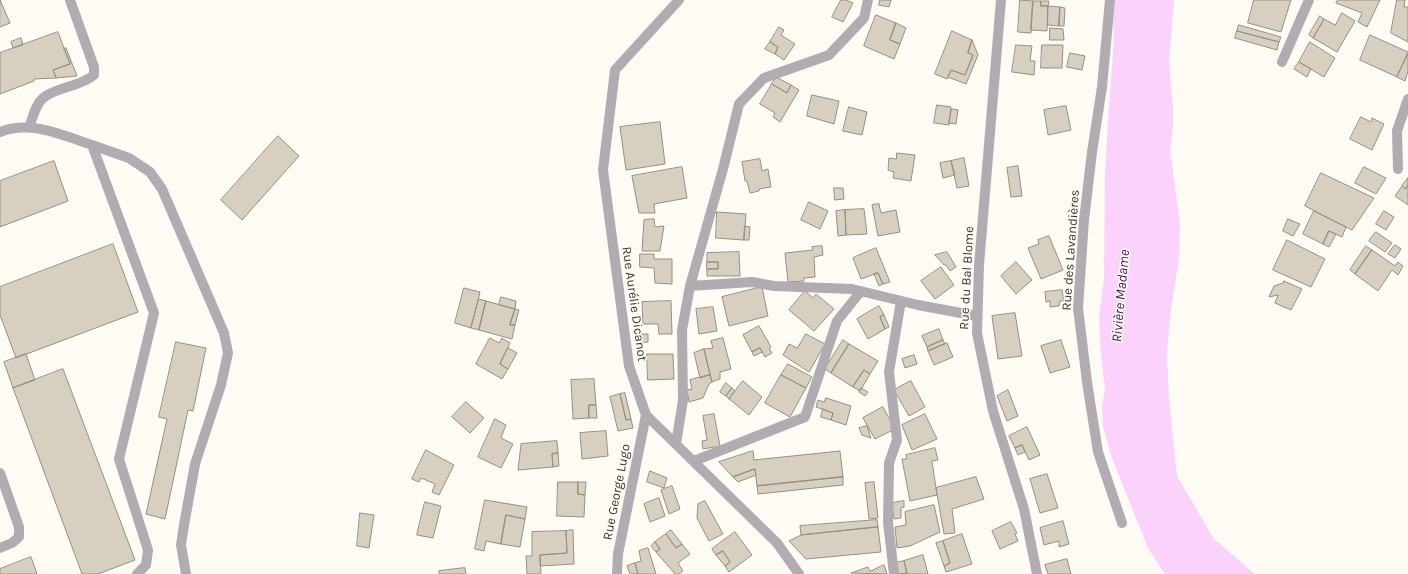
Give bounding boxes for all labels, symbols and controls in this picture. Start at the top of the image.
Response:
street label: Rue des Lavandières [1059,189,1083,311]
street label: Rue du Bal Blome [956,226,978,330]
street label: Rue Aurélie Dicanot [618,246,650,362]
water label: Rivière Madame [1109,249,1133,343]
street label: Rue George Lugo [600,443,634,541]

